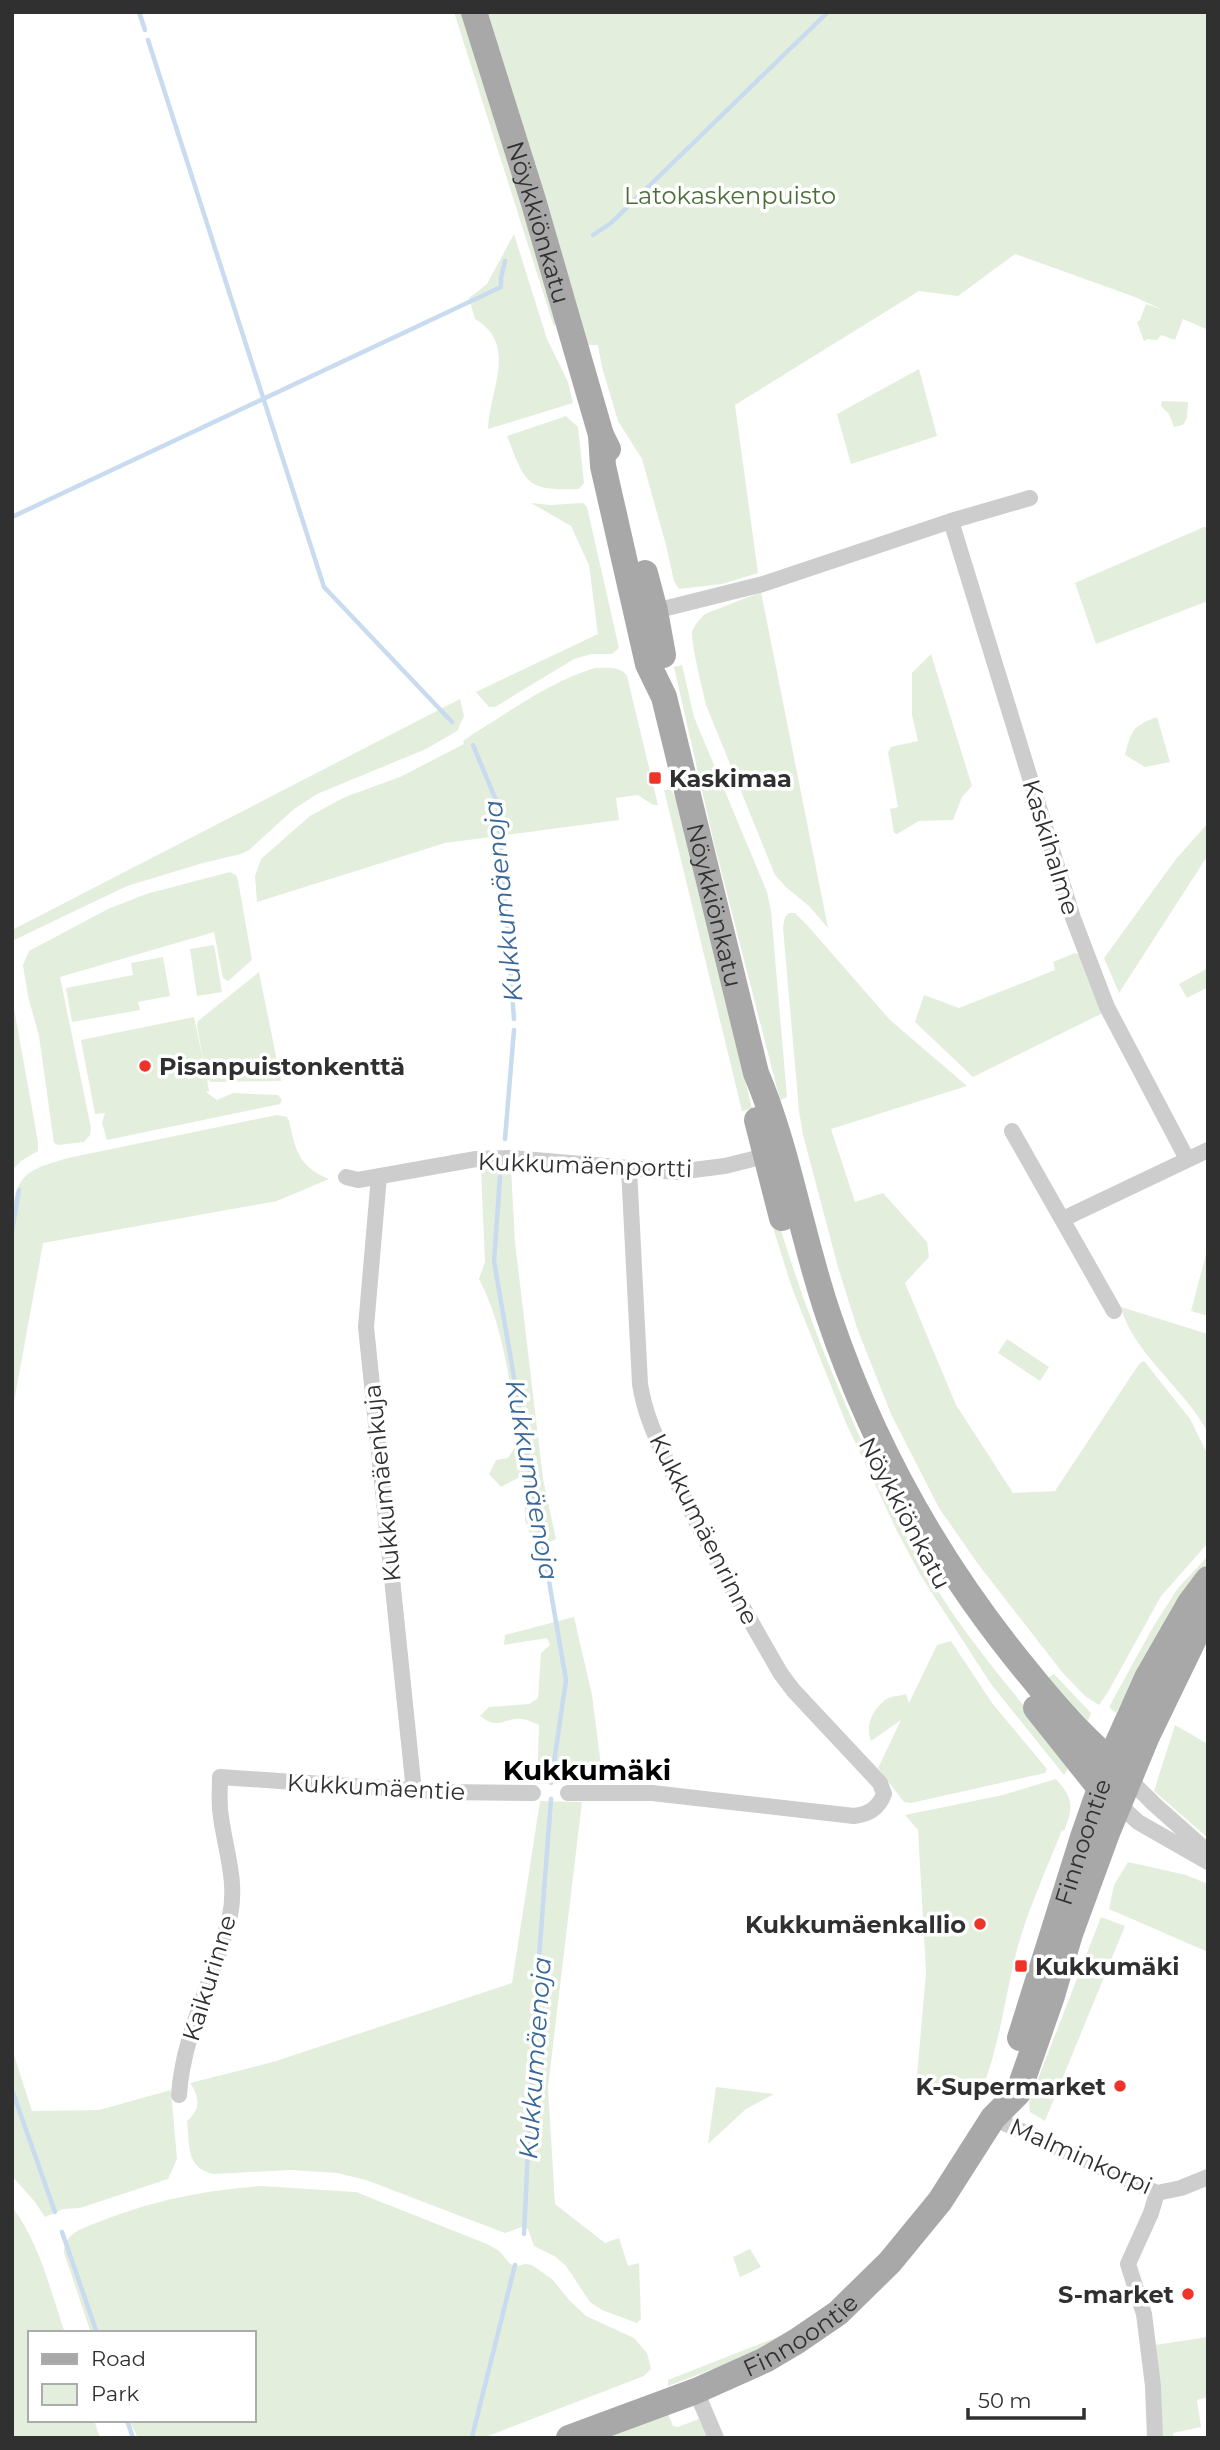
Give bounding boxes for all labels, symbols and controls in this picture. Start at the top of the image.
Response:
street label: Nöykkiönkatu [501,137,577,307]
park label: Latokaskenpuisto [624,181,836,210]
place label: Kaskimaa [669,764,792,793]
marker: Kaskimaa [647,770,663,786]
street label: Kaskihalme [1017,776,1085,918]
water label: Kukkumäenoja [476,798,530,1004]
street label: Nöykkiönkatu [681,820,749,990]
place label: Pisanpuistonkenttä [159,1052,405,1081]
marker: Pisanpuistonkenttä [137,1058,153,1074]
street label: Kukkumäenportti [477,1147,693,1183]
water label: Kukkumäenoja [499,1377,565,1583]
street label: Kukkumäenkuja [357,1383,407,1583]
street label: Kukkumäenrinne [643,1429,765,1629]
street label: Nöykkiönkatu [853,1432,957,1594]
district label: Kukkumäki [503,1753,671,1787]
street label: Kukkumäentie [286,1768,466,1806]
street label: Finnoontie [1048,1775,1117,1908]
place label: Kukkumäenkallio [745,1910,966,1939]
street label: Kaikurinne [176,1911,242,2045]
marker: Kukkumäenkallio [972,1916,988,1932]
place label: Kukkumäki [1035,1952,1179,1981]
water label: Kukkumäenoja [512,1956,558,2160]
marker: Kukkumäki [1013,1958,1029,1974]
place label: K-Supermarket [915,2072,1107,2101]
marker: K-Supermarket [1112,2078,1128,2094]
street label: Malminkorpi [1005,2112,1157,2200]
place label: S-market [1058,2280,1175,2309]
marker: S-market [1180,2286,1196,2302]
street label: Finnoontie [738,2287,864,2383]
legend [28,2331,256,2422]
text: Road [91,2346,146,2371]
scale bar [968,2376,1084,2420]
text: Park [91,2381,139,2406]
text: 50 m [978,2388,1032,2413]

